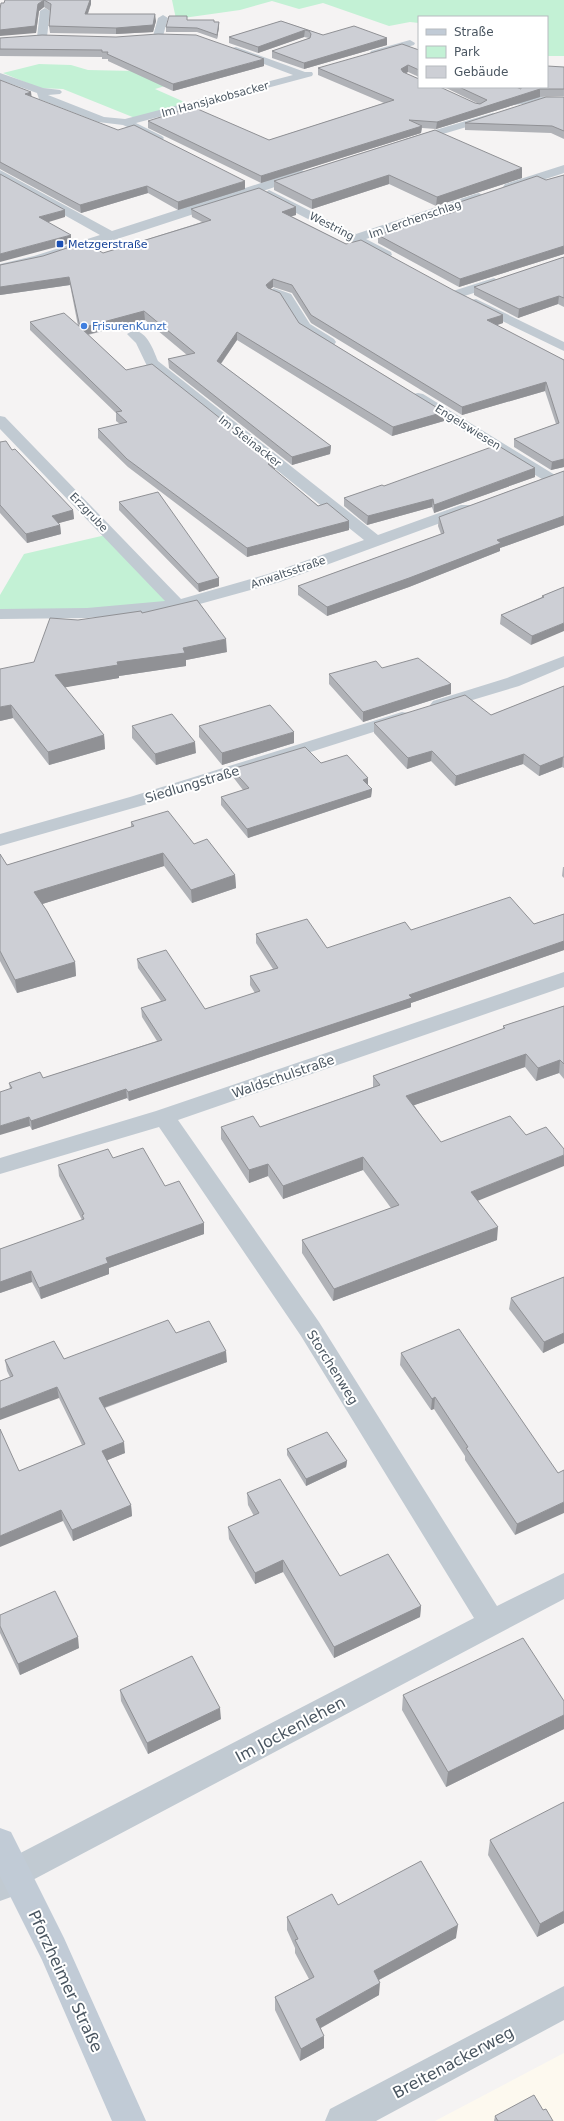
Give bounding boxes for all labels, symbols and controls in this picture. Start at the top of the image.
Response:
legend [418,16,548,88]
text: Straße [454,25,494,39]
text: Park [454,45,480,59]
text: Gebäude [454,65,508,79]
street label: Im Hansjakobsacker [160,79,271,120]
street label: Im Lerchenschlag [367,198,463,241]
street label: Westring [307,210,356,243]
place label: Metzgerstraße [68,238,148,251]
marker: Metzgerstraße [55,239,65,249]
place label: FrisurenKunzt [92,320,167,333]
marker: FrisurenKunzt [79,321,89,331]
street label: Engelswiesen [433,402,503,453]
street label: Im Steinacker [216,413,284,470]
street label: Erzgrube [67,490,111,535]
street label: Anwaltsstraße [249,554,328,591]
street label: Siedlungstraße [143,763,241,806]
street label: Waldschulstraße [230,1052,336,1101]
street label: Storchenweg [304,1327,361,1407]
street label: Im Jockenlehen [232,1692,348,1766]
street label: Pforzheimer Straße [24,1907,107,2055]
street label: Breitenackerweg [389,2022,517,2102]

